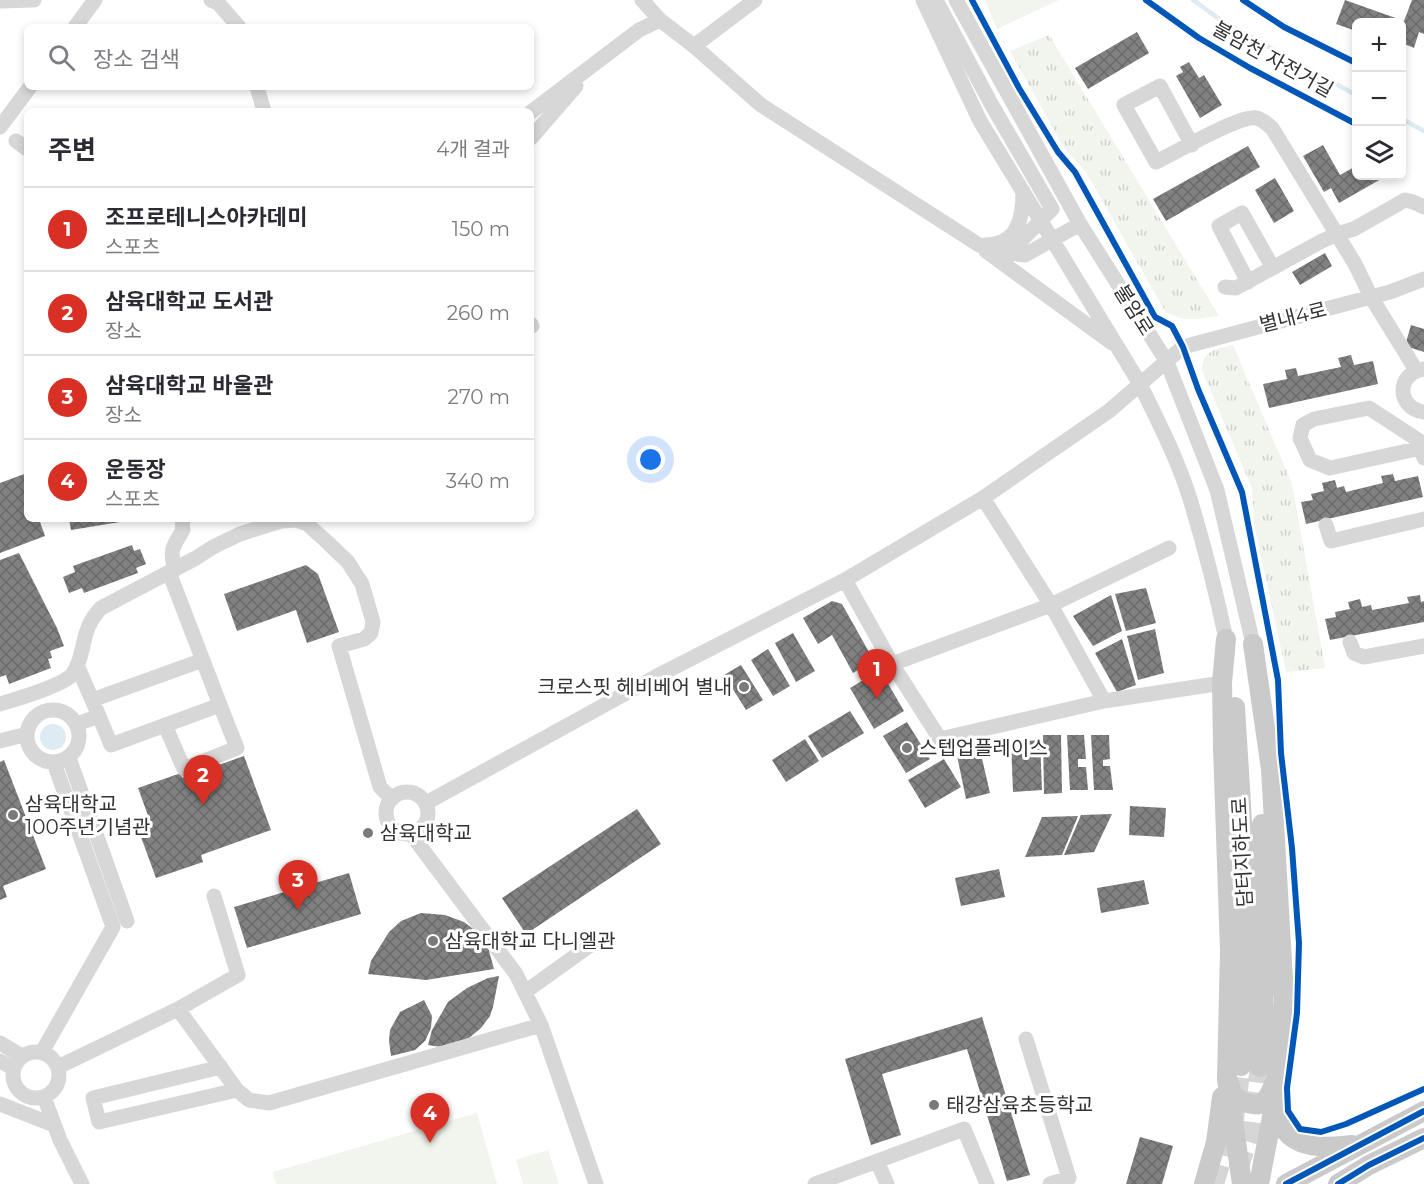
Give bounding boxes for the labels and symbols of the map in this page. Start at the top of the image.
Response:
street label: 불암천 자전거길 [1209,16,1337,102]
street label: 불암로 [1109,280,1159,340]
street label: 별내4로 [1257,297,1329,337]
your location [636,445,665,474]
pin: 1 [858,650,896,699]
place label: 크로스핏 헤비베어 별내 [538,675,732,699]
marker: 크로스핏 헤비베어 별내 [737,680,751,694]
place label: 스텝업플레이스 [919,736,1048,760]
marker: 스텝업플레이스 [900,741,914,755]
pin: 2 [184,756,222,805]
place label: 삼육대학교 100주년기념관 [25,792,151,839]
street label: 담터지하도로 [1227,796,1257,908]
marker: 삼육대학교 100주년기념관 [6,808,20,822]
place label: 삼육대학교 [380,821,472,845]
marker: 삼육대학교 [361,826,375,840]
pin: 3 [278,860,318,910]
place label: 삼육대학교 다니엘관 [445,929,616,953]
marker: 삼육대학교 다니엘관 [426,934,440,948]
place label: 태강삼육초등학교 [946,1093,1093,1117]
pin: 4 [410,1094,450,1143]
marker: 태강삼육초등학교 [927,1098,941,1112]

